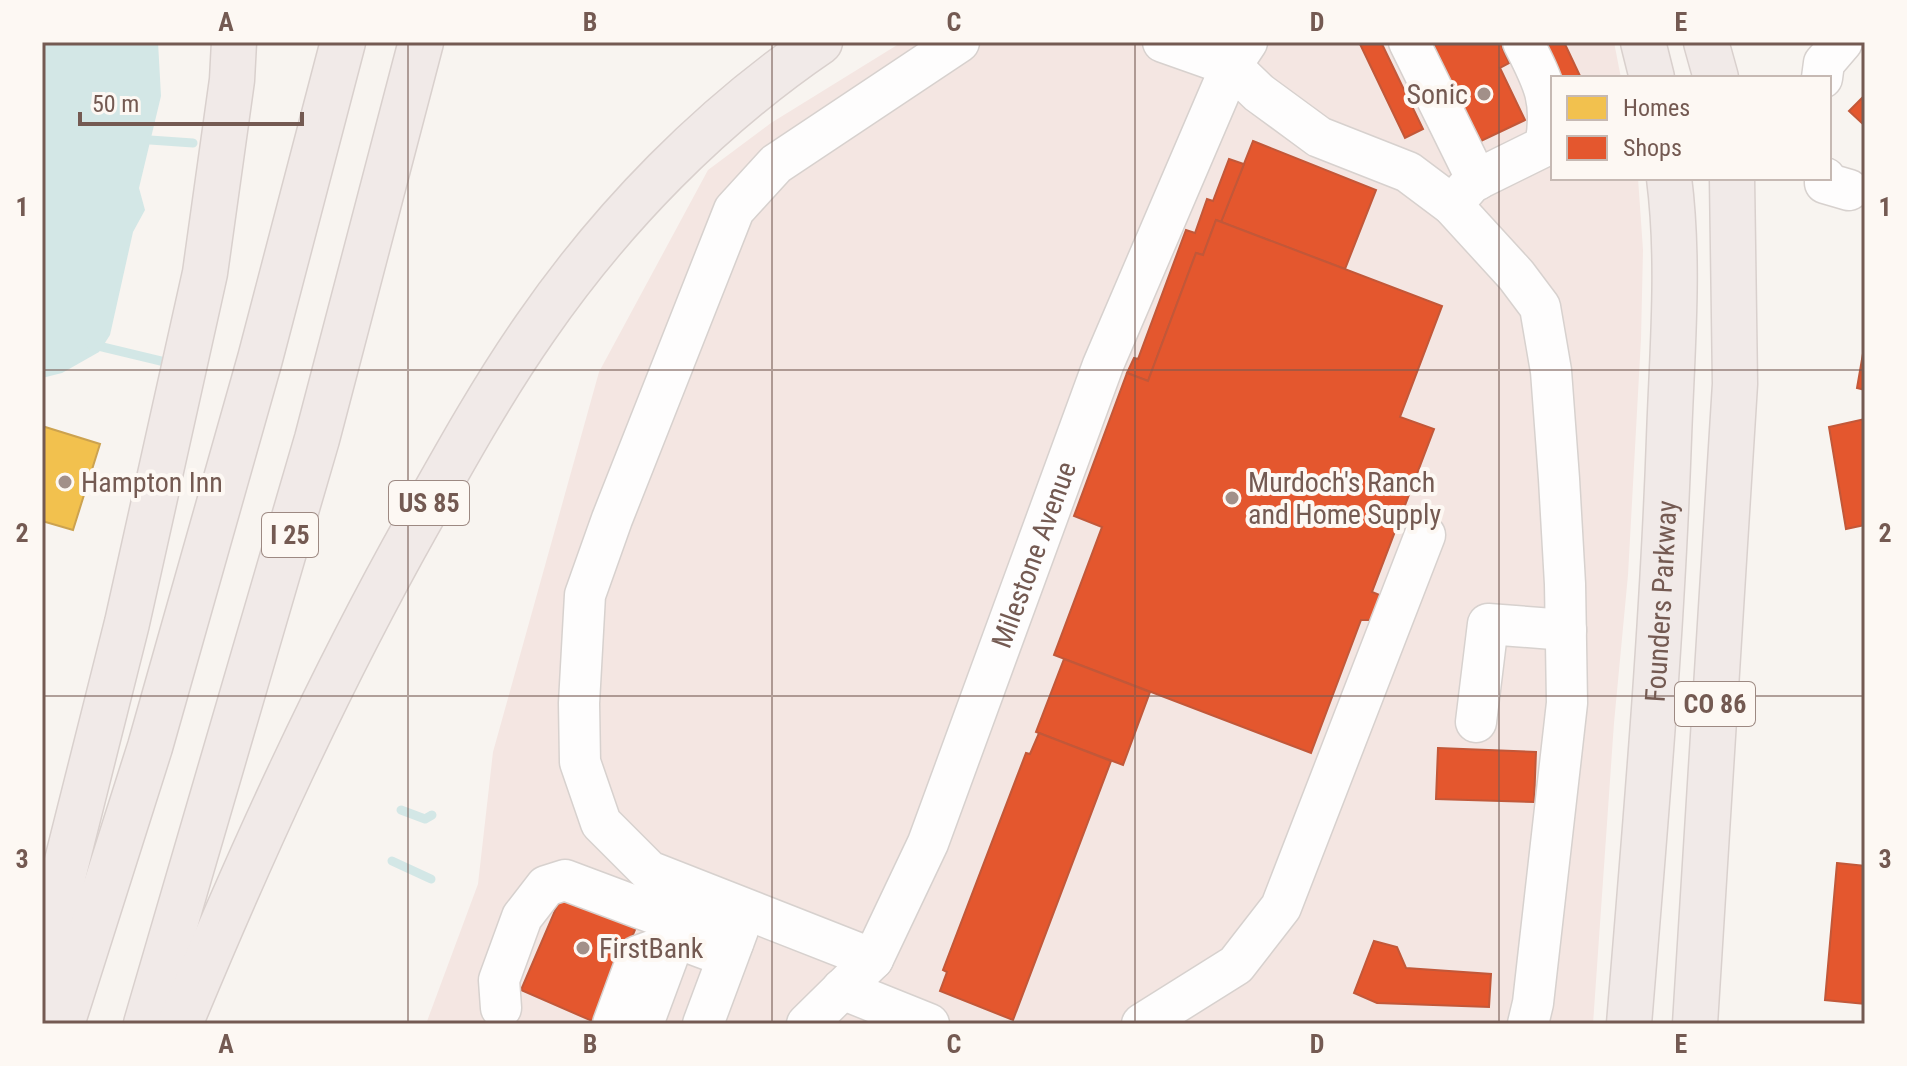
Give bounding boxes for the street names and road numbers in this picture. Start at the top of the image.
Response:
street label: Milestone Avenue [984,457,1083,652]
road number: US 85 [389,481,469,525]
street label: Founders Parkway [1638,499,1683,703]
road number: I 25 [262,513,318,557]
road number: CO 86 [1675,682,1755,726]

